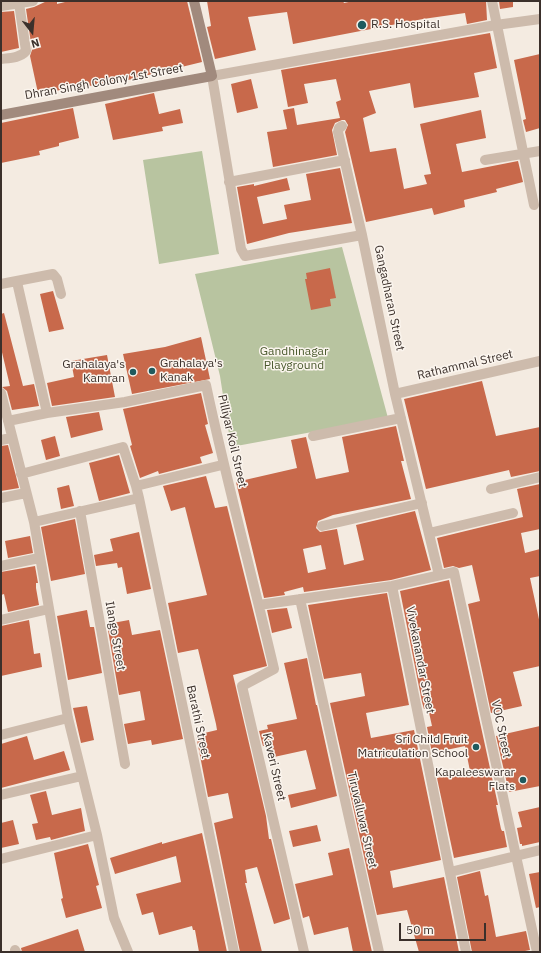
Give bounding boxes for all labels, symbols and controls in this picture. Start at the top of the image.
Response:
north arrow [12,12,52,52]
place label: R.S. Hospital [371,18,440,32]
marker: R.S. Hospital [356,19,368,31]
text: N [30,36,41,51]
street label: Dhran Singh Colony 1st Street [24,61,184,103]
street label: Gangadharan Street [371,244,407,352]
park label: Gandhinagar Playground [260,345,328,373]
street label: Rathammal Street [416,347,514,383]
place label: Grahalaya's Kanak [160,357,223,385]
place label: Grahalaya's Kamran [62,358,125,386]
marker: Grahalaya's Kanak [147,366,157,376]
marker: Grahalaya's Kamran [128,367,138,377]
street label: Pilliyar Koil Street [214,393,250,489]
street label: Ilango Street [102,600,128,672]
street label: Vivekanandar Street [403,605,437,715]
street label: Barathi Street [183,684,213,760]
street label: VOC Street [488,699,514,759]
street label: Kaveri Street [259,732,289,802]
place label: Sri Child Fruit Matriculation School [358,733,468,761]
marker: Sri Child Fruit Matriculation School [471,742,481,752]
place label: Kapaleeswarar Flats [435,766,515,794]
street label: Tiruvalluvar Street [344,770,380,870]
marker: Kapaleeswarar Flats [518,775,528,785]
scale bar [401,915,488,941]
text: 50 m [406,922,434,937]

